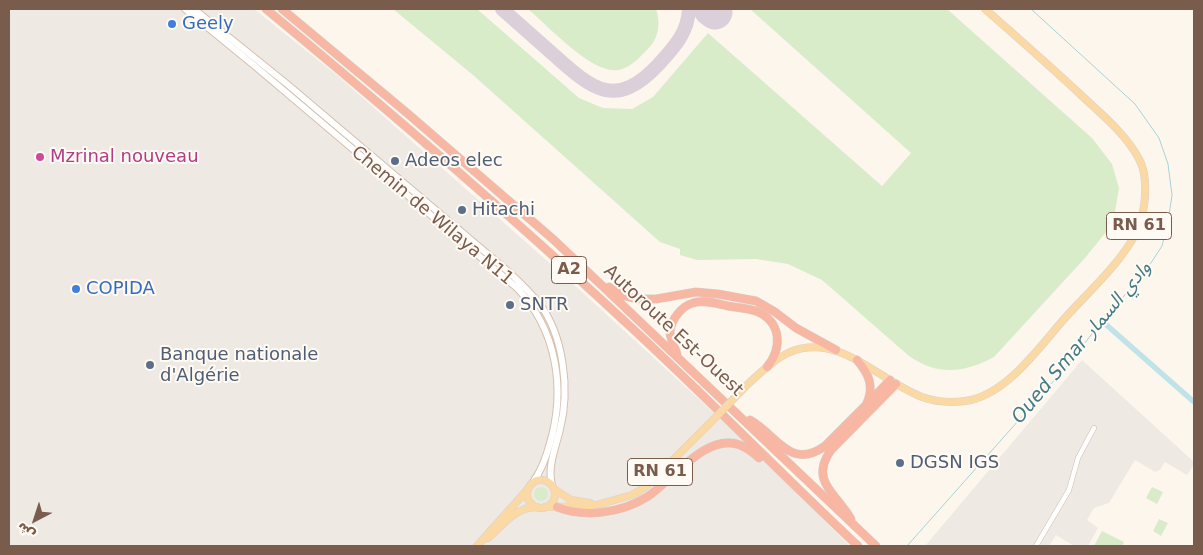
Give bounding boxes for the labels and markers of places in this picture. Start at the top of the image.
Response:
place label: Geely [182,13,234,35]
marker: Geely [166,18,178,30]
place label: Mzrinal nouveau [50,146,199,168]
place label: Adeos elec [405,150,503,172]
marker: Mzrinal nouveau [34,151,46,163]
marker: Adeos elec [389,155,401,167]
place label: Hitachi [472,199,535,221]
marker: Hitachi [456,204,468,216]
place label: COPIDA [86,278,155,300]
marker: COPIDA [70,283,82,295]
place label: SNTR [520,294,568,316]
marker: SNTR [504,299,516,311]
place label: Banque nationale d'Algérie [160,344,318,386]
marker: Banque nationale d'Algérie [144,359,156,371]
place label: DGSN IGS [910,452,999,474]
marker: DGSN IGS [894,457,906,469]

